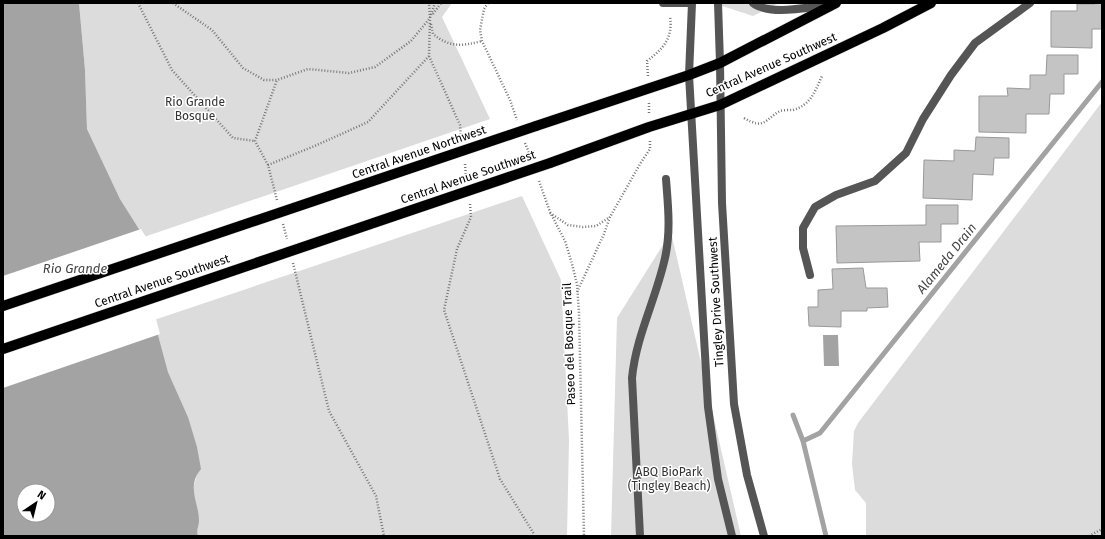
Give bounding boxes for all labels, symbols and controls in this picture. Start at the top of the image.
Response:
street label: Central Avenue Southwest [703,30,839,100]
park label: Rio Grande Bosque [165,95,225,123]
street label: Central Avenue Northwest [350,122,489,182]
street label: Central Avenue Southwest [399,147,538,207]
water label: Alameda Drain [913,220,979,297]
street label: Tingley Drive Southwest [706,236,726,367]
street label: Central Avenue Southwest [93,251,232,311]
water label: Rio Grande [43,261,107,276]
street label: Paseo del Bosque Trail [560,282,578,406]
park label: ABQ BioPark (Tingley Beach) [628,465,710,493]
north arrow [16,483,56,523]
text: N [35,488,48,503]

